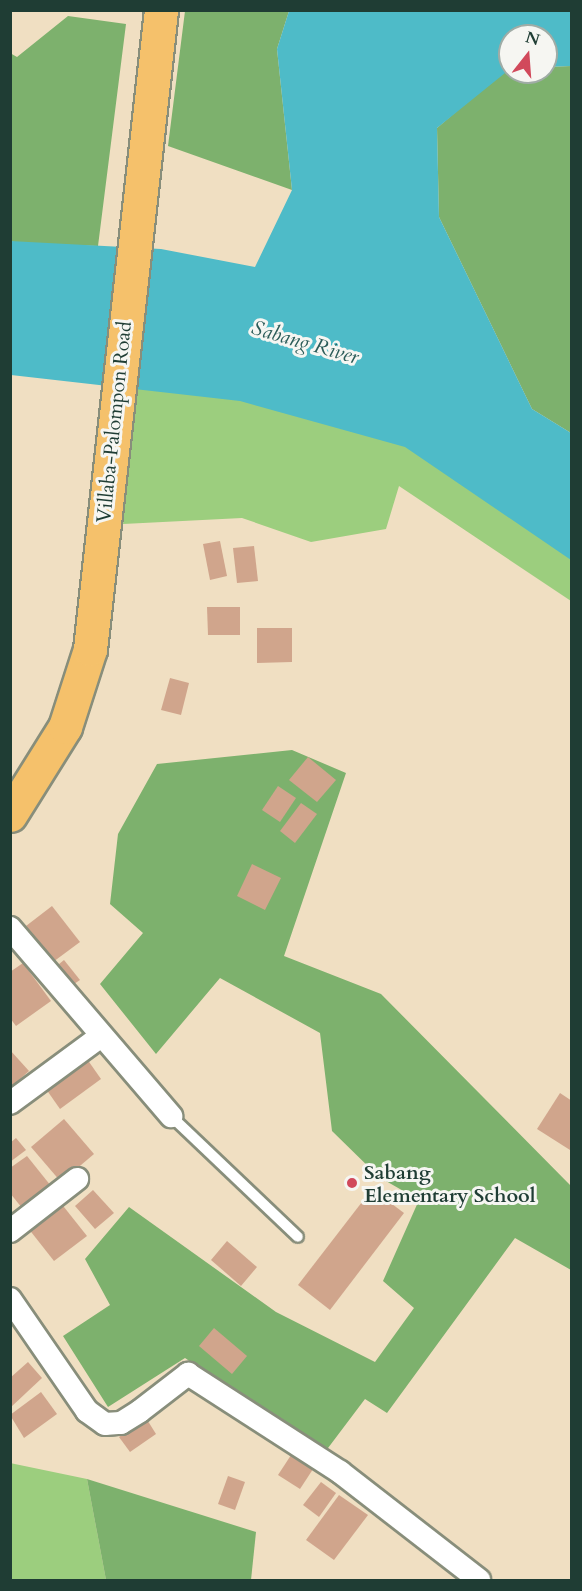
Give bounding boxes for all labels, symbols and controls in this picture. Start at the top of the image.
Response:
north arrow [498,24,558,84]
text: N [523,26,543,51]
water label: Sabang River [248,316,362,370]
street label: Villaba-Palompon Road [91,320,137,524]
place label: Sabang Elementary School [364,1160,536,1207]
marker: Sabang Elementary School [345,1176,359,1190]

